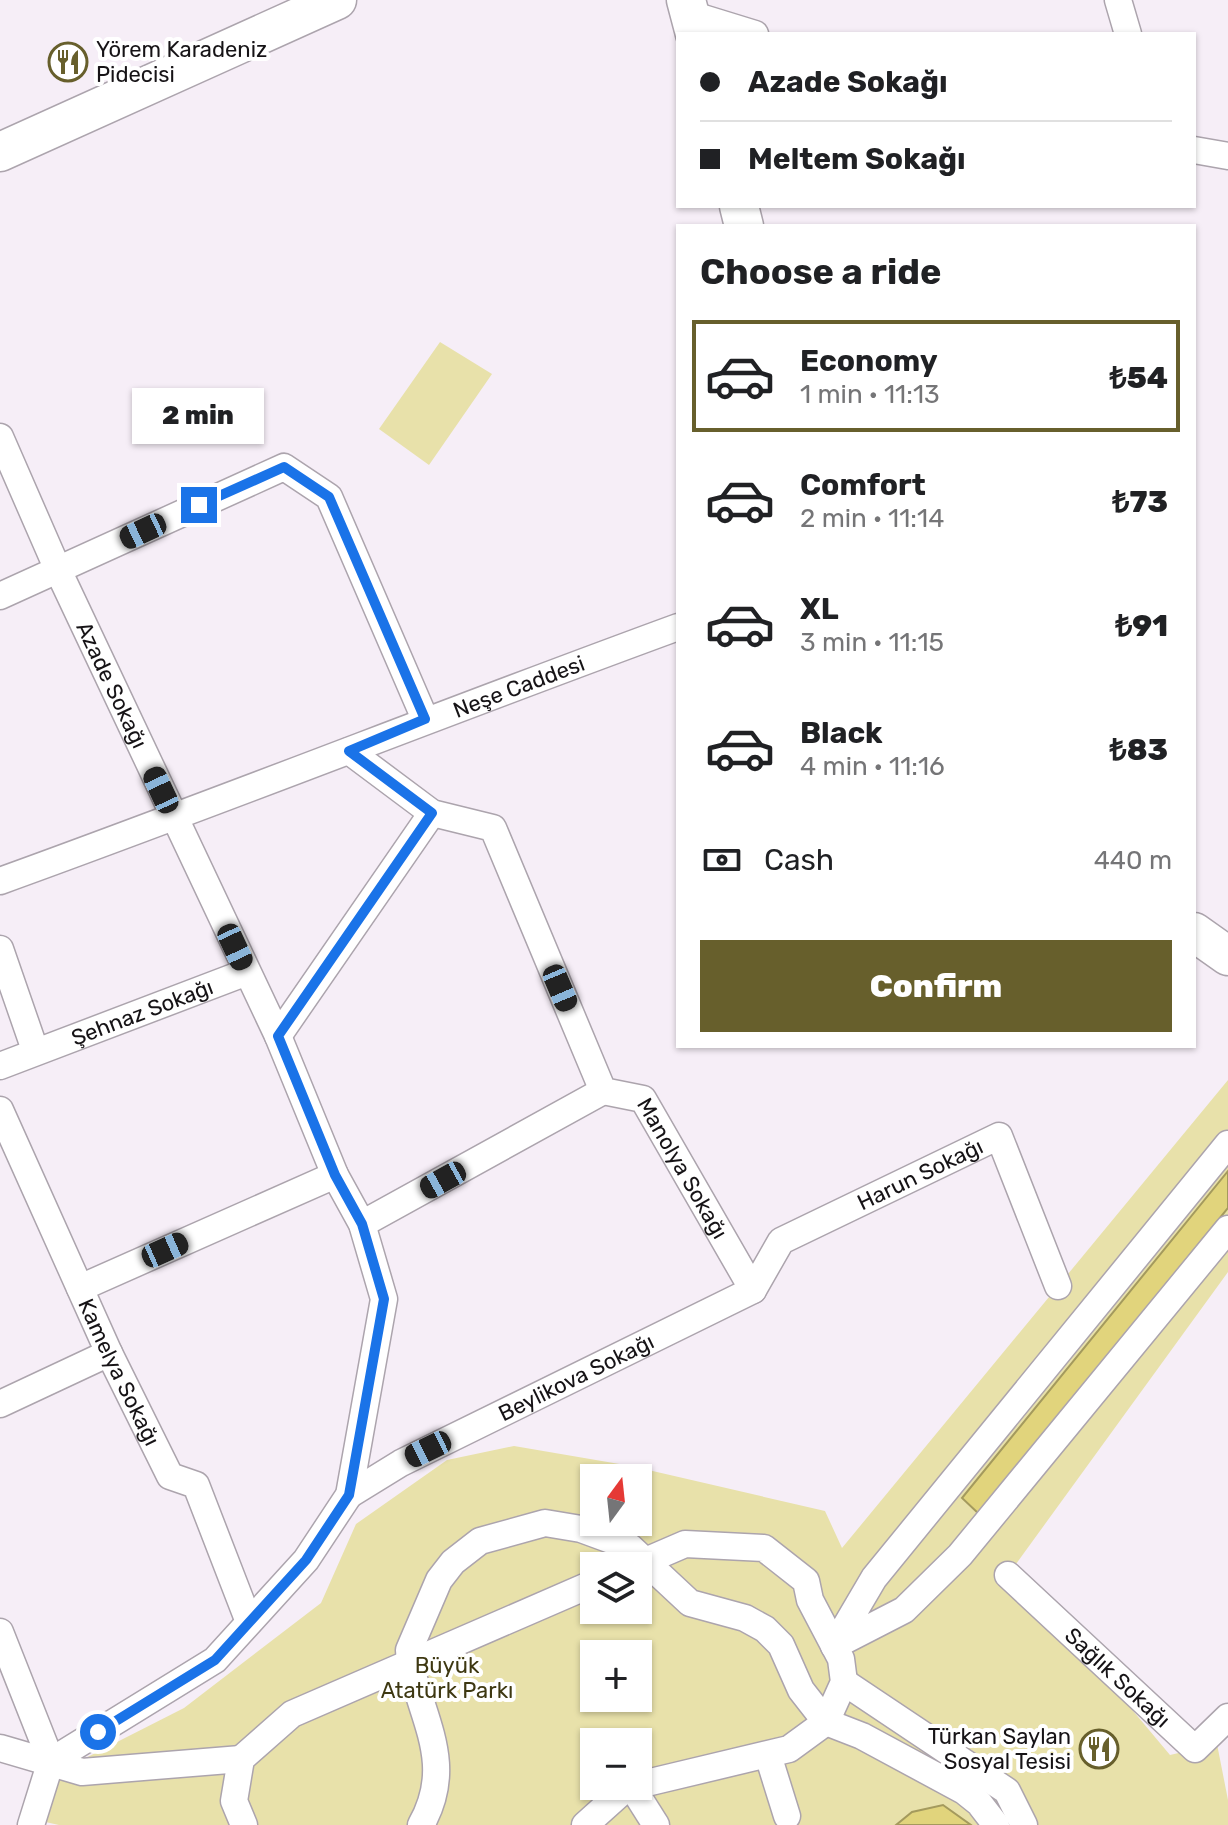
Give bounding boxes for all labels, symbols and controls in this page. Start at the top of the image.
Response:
place label: Yörem Karadeniz Pidecisi [96,36,267,88]
restaurant icon: Yörem Karadeniz Pidecisi [47,41,89,83]
text: Azade Sokağı [748,64,948,100]
text: Meltem Sokağı [748,141,966,177]
text: Choose a ride [700,250,941,293]
icon: car [704,340,776,412]
text: Economy [800,343,938,379]
text: ₺54 [1110,360,1168,396]
text: 1 min · 11:13 [800,379,940,410]
callout: 2 min [133,389,265,445]
text: 2 min [162,400,234,431]
icon: car [704,464,776,536]
text: Comfort [800,467,926,503]
text: ₺73 [1112,484,1168,520]
route end [181,487,217,523]
text: 2 min · 11:14 [800,503,944,534]
car [116,510,170,552]
icon: car [704,588,776,660]
text: XL [800,591,839,627]
text: ₺91 [1115,608,1168,644]
street label: Azade Sokağı [71,617,154,752]
text: 3 min · 11:15 [800,627,944,658]
street label: Neşe Caddesi [449,649,588,723]
icon: car [704,712,776,784]
text: Black [800,715,883,751]
text: ₺83 [1110,732,1168,768]
text: 4 min · 11:16 [800,751,945,782]
car [140,763,182,817]
icon: cash [700,838,744,882]
text: Cash [764,842,834,878]
text: 440 m [1094,845,1172,876]
car [214,920,256,974]
button: Confirm [700,940,1172,1032]
car [540,961,580,1015]
street label: Şehnaz Sokağı [67,973,217,1051]
street label: Manolya Sokağı [632,1093,734,1243]
street label: Harun Sokağı [853,1132,987,1216]
car [416,1158,470,1202]
car [138,1229,192,1271]
street label: Kamelya Sokağı [73,1294,166,1450]
street label: Beylikova Sokağı [494,1327,658,1427]
car [401,1428,455,1470]
north arrow [580,1464,652,1536]
map controls [580,1464,652,1800]
button: layers [580,1552,652,1624]
street label: Sağlık Sokağı [1059,1622,1176,1733]
button: + [580,1640,652,1712]
park label: Büyük Atatürk Parkı [381,1652,513,1704]
route start [80,1714,116,1750]
place label: Türkan Saylan Sosyal Tesisi [928,1723,1071,1775]
button: − [580,1728,652,1800]
restaurant icon: Türkan Saylan Sosyal Tesisi [1078,1728,1120,1770]

